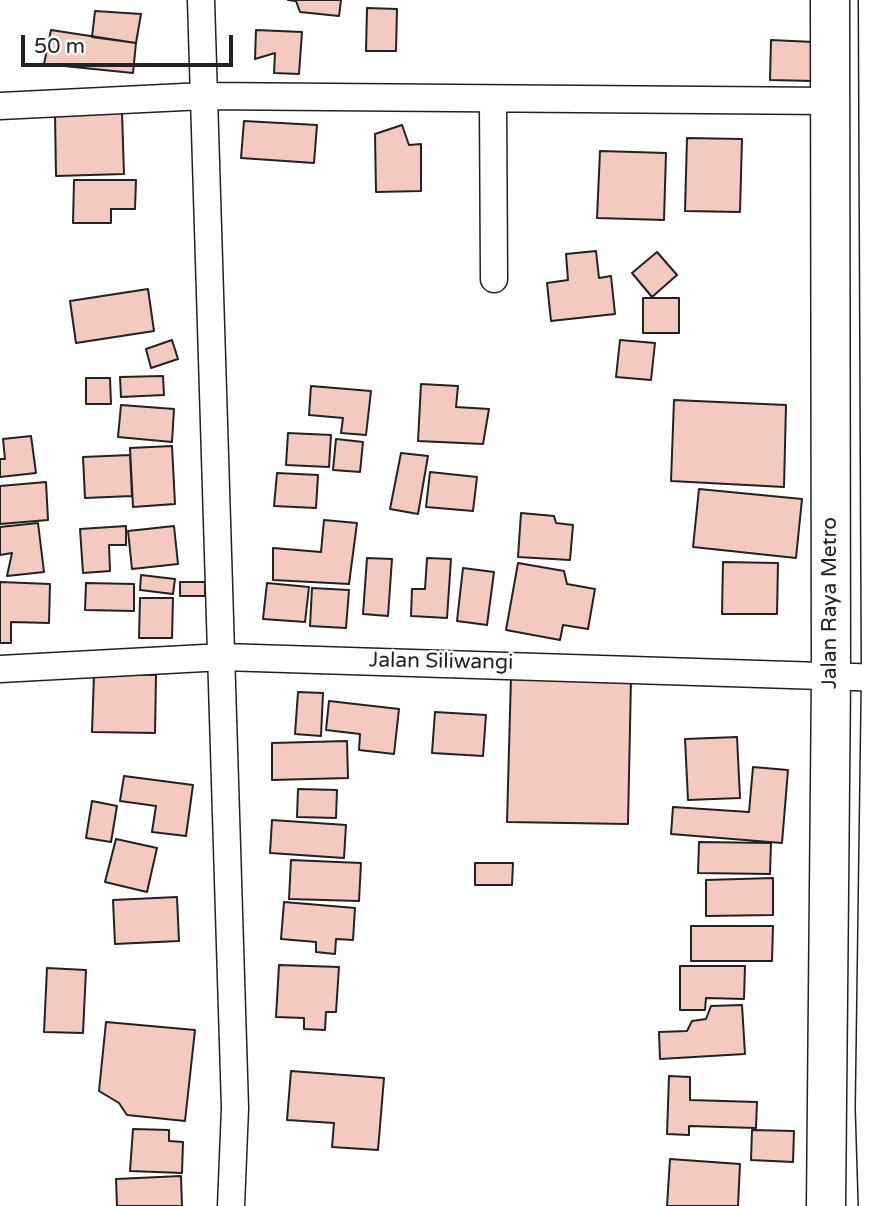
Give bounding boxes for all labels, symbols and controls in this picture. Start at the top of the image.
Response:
scale bar [24,21,236,65]
text: 50 m [34,34,85,59]
street label: Jalan Raya Metro [817,517,843,689]
street label: Jalan Siliwangi [368,648,514,676]

